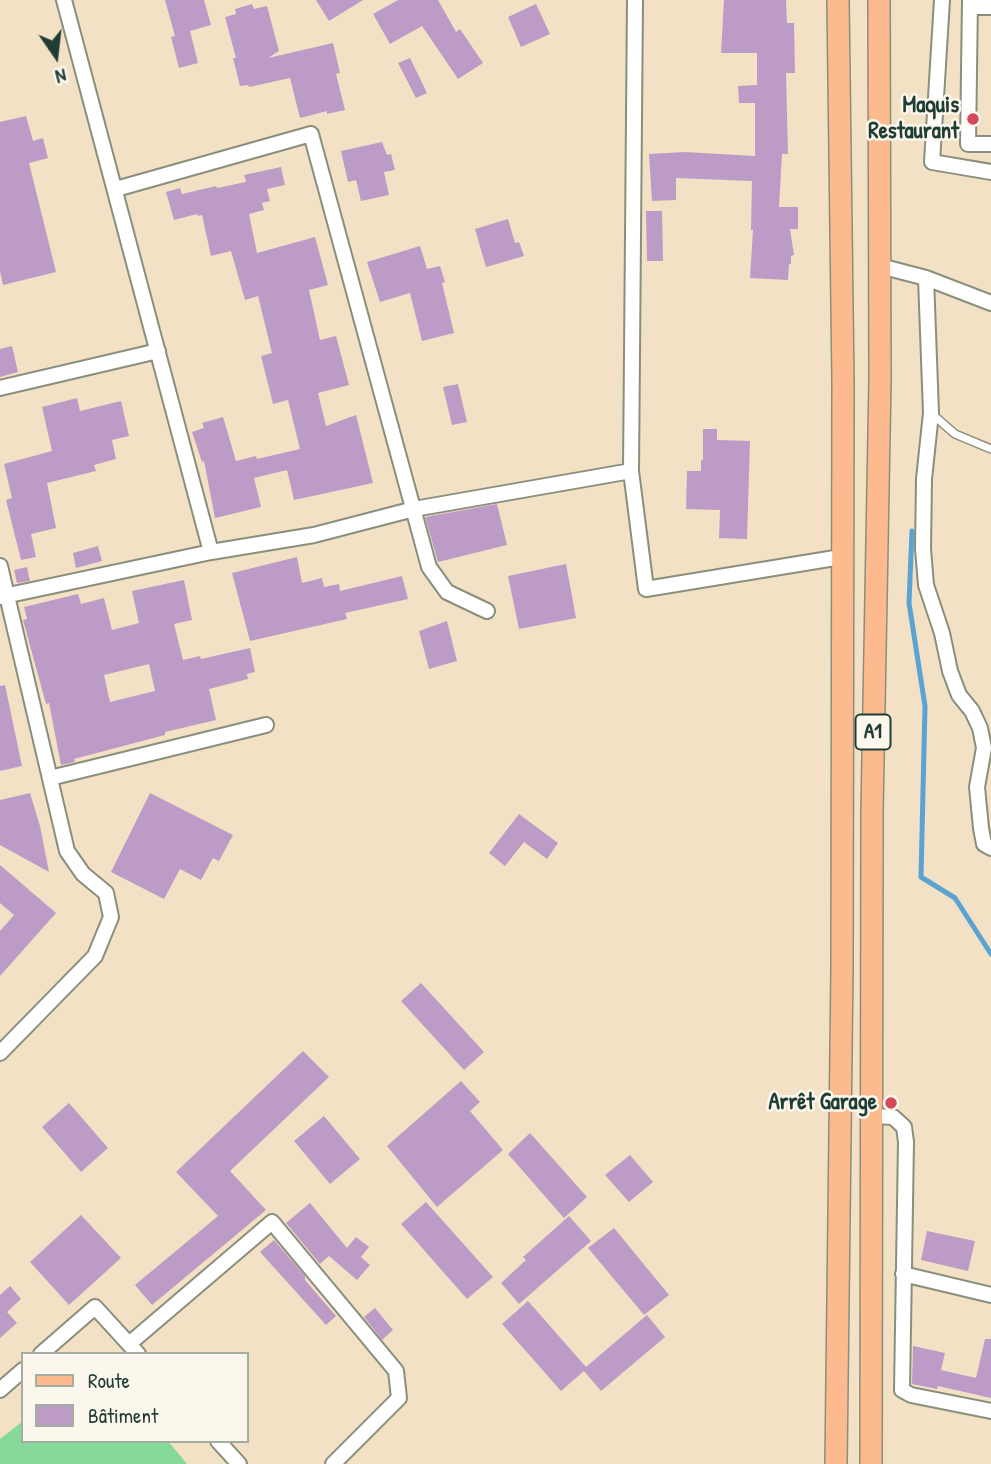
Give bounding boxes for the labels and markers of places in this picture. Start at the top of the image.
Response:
place label: Maquis Restaurant [868,92,959,146]
marker: Maquis Restaurant [965,111,981,127]
place label: Arrêt Garage [768,1089,877,1117]
marker: Arrêt Garage [883,1095,899,1111]

